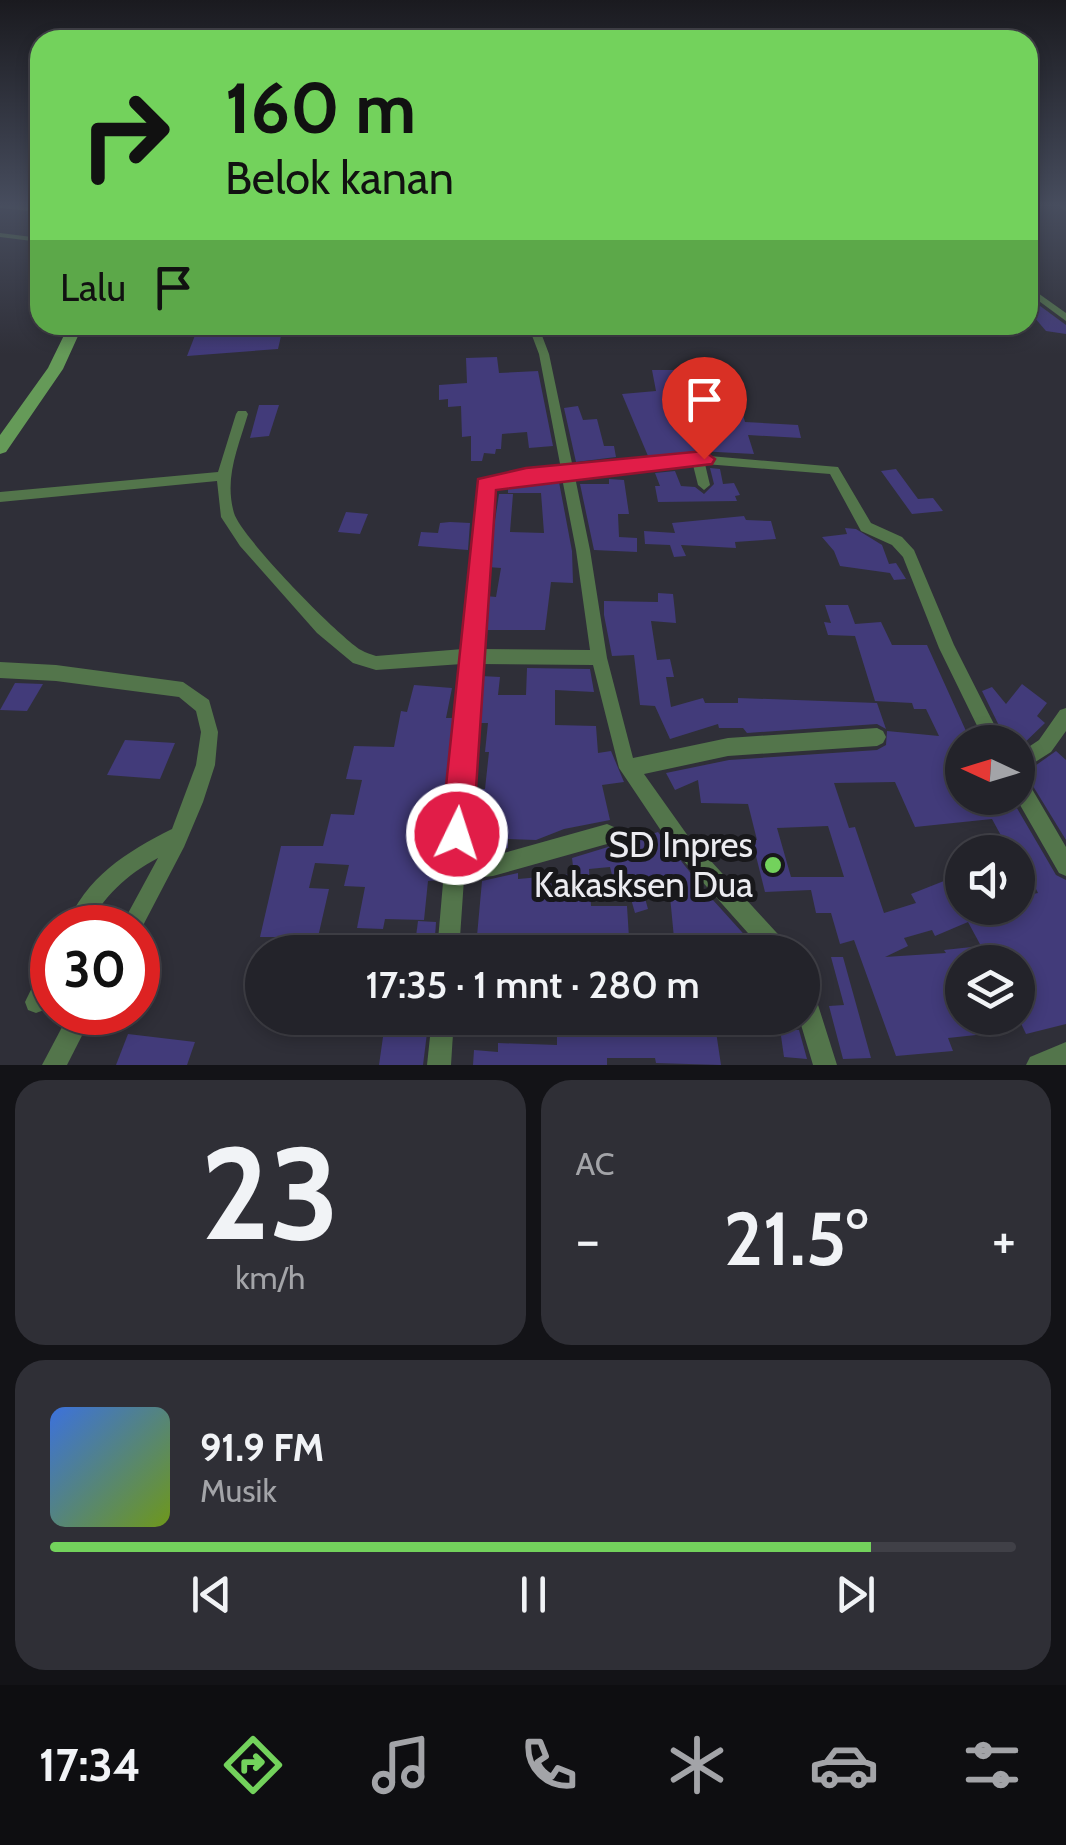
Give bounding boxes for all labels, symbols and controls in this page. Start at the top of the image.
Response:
text: 160 m [225,65,416,151]
icon: right [60,70,190,200]
text: Belok kanan [225,151,454,205]
icon: arrive [146,260,201,315]
text: Lalu [60,264,126,311]
pin [662,357,747,460]
icon: arrive [677,372,732,427]
north arrow [945,725,1035,815]
map controls [945,725,1035,1035]
position arrow [405,782,509,886]
place label: SD Inpres Kakasksen Dua [534,823,753,906]
button: sound [945,835,1035,925]
marker: SD Inpres Kakasksen Dua [762,854,784,876]
speed limit sign: 30 [30,905,160,1035]
button: layers [945,945,1035,1035]
text: 17:35 · 1 mnt · 280 m [365,961,700,1008]
text: 23 [201,1114,340,1272]
text: AC [576,1144,615,1183]
text: 21.5° [724,1193,868,1284]
text: − [576,1206,600,1273]
text: + [992,1206,1016,1273]
text: km/h [235,1258,305,1297]
text: 91.9 FM [200,1424,324,1471]
text: Musik [200,1471,277,1510]
icon: previous [184,1567,239,1622]
icon: pause [506,1567,561,1622]
icon: next [828,1567,883,1622]
icon: directions [218,1730,288,1800]
icon: music [366,1730,436,1800]
icon: phone [514,1730,584,1800]
icon: climate [662,1730,732,1800]
icon: car [809,1730,879,1800]
icon: filters [957,1730,1027,1800]
text: 17:34 [39,1738,141,1792]

